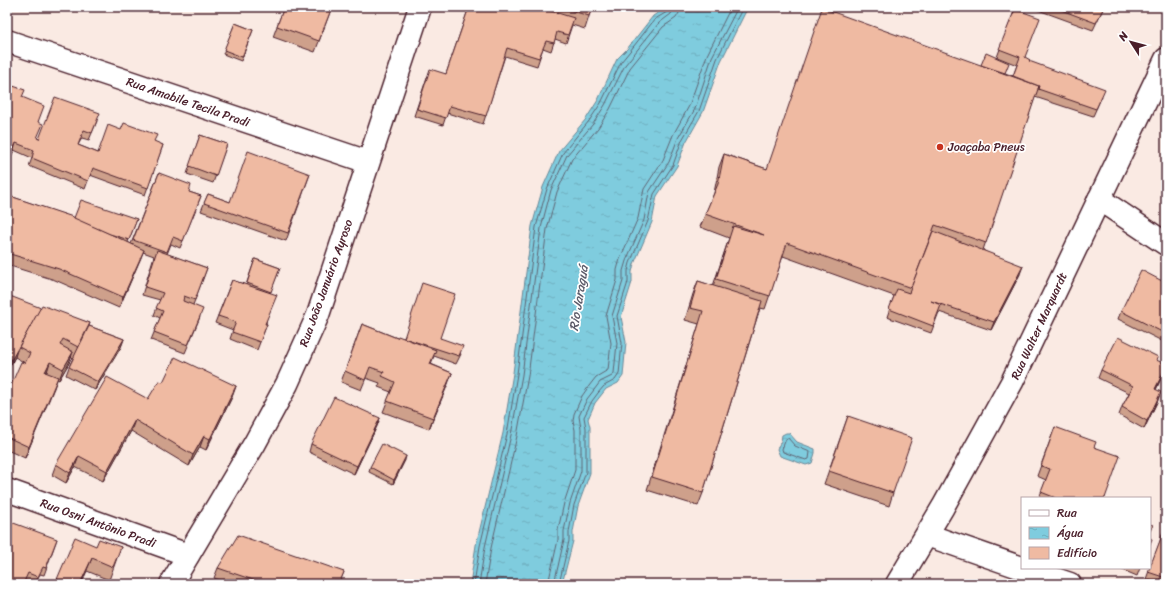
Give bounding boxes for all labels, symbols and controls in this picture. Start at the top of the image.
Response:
north arrow [1111,22,1151,62]
text: N [1113,27,1133,46]
street label: Rua Amabile Tecila Pradi [123,71,253,134]
place label: Joaçaba Pneus [947,136,1025,158]
marker: Joaçaba Pneus [935,142,945,152]
street label: Rua João Januário Ayroso [293,216,359,350]
water label: Rio Jaraguá [562,261,595,332]
street label: Rua Walter Marquardt [1004,268,1074,384]
street label: Rua Osni Antônio Pradi [37,492,160,554]
legend [1021,497,1151,569]
text: Rua [1057,502,1078,524]
text: Água [1056,522,1084,544]
text: Edifício [1057,542,1097,564]

